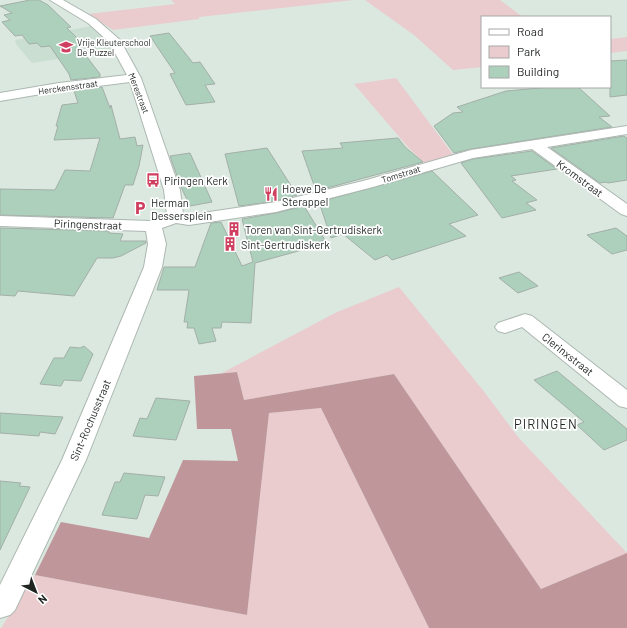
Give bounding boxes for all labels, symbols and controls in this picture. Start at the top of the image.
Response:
legend [481,16,611,88]
text: Road [517,24,544,38]
place label: Vrije Kleuterschool De Puzzel [77,37,151,58]
school or university icon: Vrije Kleuterschool De Puzzel [58,39,74,55]
text: Park [517,44,541,58]
text: Building [517,64,559,78]
street label: Merestraat [126,71,152,115]
street label: Herckensstraat [37,77,99,97]
street label: Kromstraat [554,157,606,199]
street label: Tomstraat [380,163,422,185]
bus stop icon: Piringen Kerk [145,172,161,188]
place label: Piringen Kerk [164,174,228,187]
place label: Hoeve De Sterappel [282,182,328,208]
restaurant icon: Hoeve De Sterappel [263,186,279,202]
place label: Herman Dessersplein [151,196,212,222]
parking icon: Herman Dessersplein [132,200,148,216]
street label: Piringenstraat [54,216,122,232]
building icon: Toren van Sint-Gertrudiskerk [226,221,242,237]
place label: Toren van Sint-Gertrudiskerk [245,223,383,236]
building icon: Sint-Gertrudiskerk [222,236,238,252]
place label: Sint-Gertrudiskerk [241,238,330,251]
street label: Clerinxstraat [540,330,596,378]
street label: Sint-Rochusstraat [67,377,113,463]
district label: PIRINGEN [514,416,578,432]
north arrow [16,572,56,612]
text: N [36,593,50,607]

